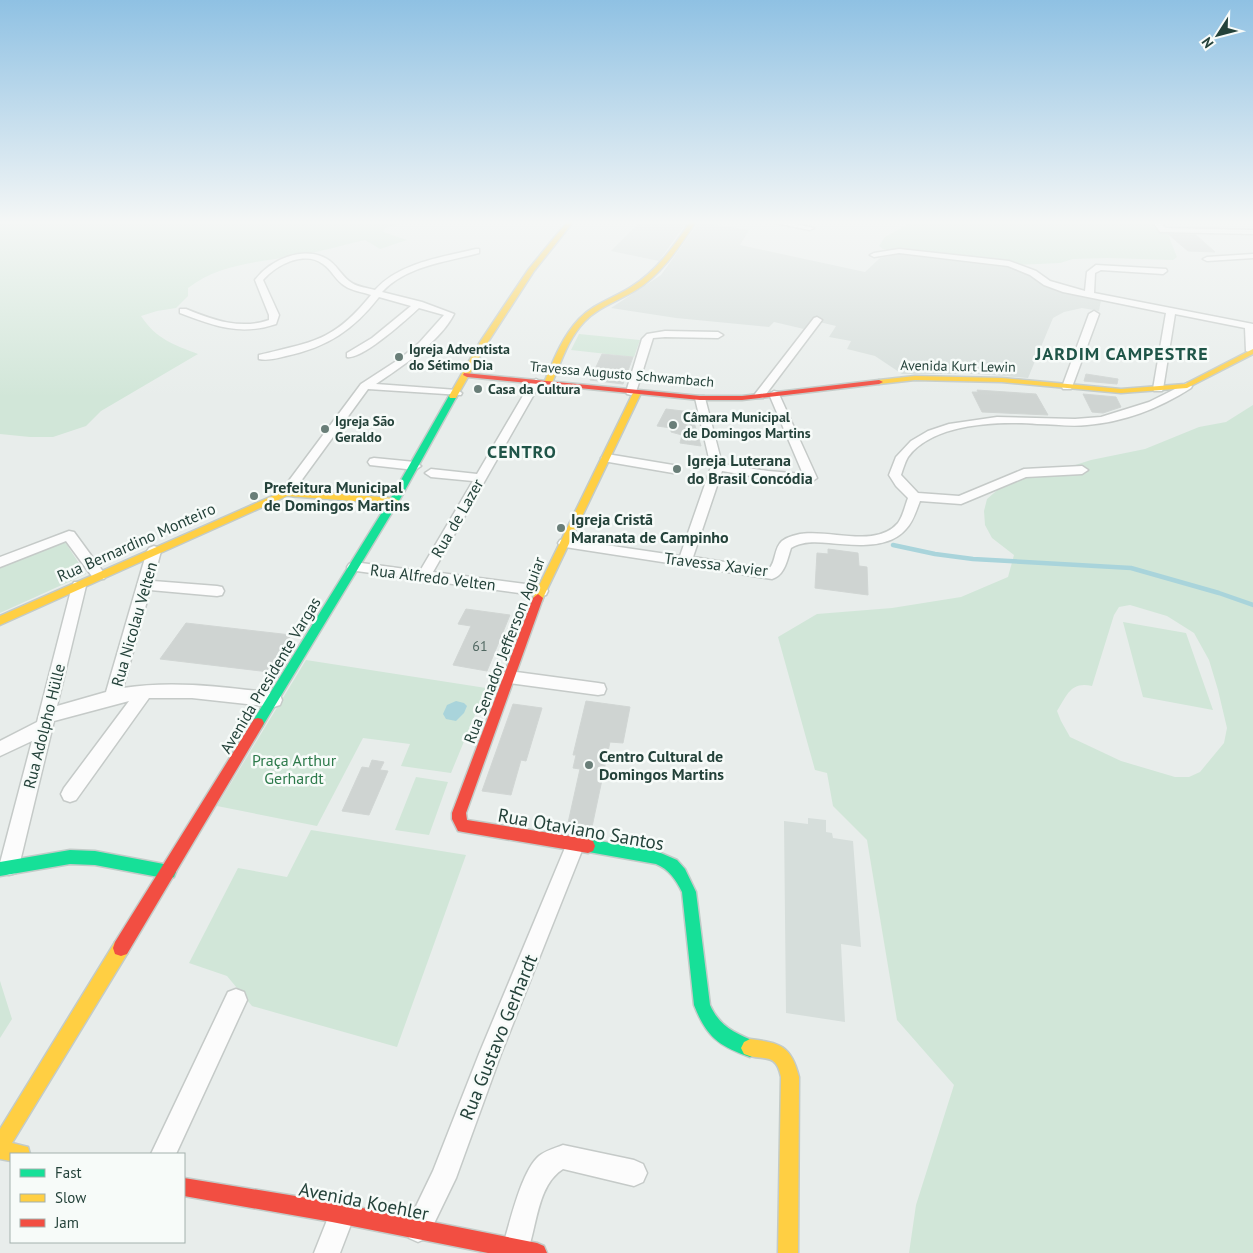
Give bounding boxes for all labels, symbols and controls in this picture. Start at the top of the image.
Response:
north arrow [1193,10,1243,60]
text: N [1197,34,1217,52]
place label: Igreja Adventista do Sétimo Dia [409,340,510,374]
district label: JARDIM CAMPESTRE [1034,342,1209,365]
marker: Igreja Adventista do Sétimo Dia [393,351,405,363]
street label: Avenida Kurt Lewin [900,356,1016,376]
street label: Travessa Augusto Schwambach [529,357,715,391]
place label: Casa da Cultura [488,380,581,398]
marker: Casa da Cultura [472,383,484,395]
place label: Câmara Municipal de Domingos Martins [683,408,811,442]
place label: Igreja São Geraldo [335,412,395,446]
marker: Câmara Municipal de Domingos Martins [667,419,679,431]
marker: Igreja São Geraldo [319,423,331,435]
district label: CENTRO [487,440,557,463]
place label: Igreja Luterana do Brasil Concódia [687,450,813,488]
marker: Igreja Luterana do Brasil Concódia [671,463,683,475]
street label: Rua de Lazer [426,475,488,561]
place label: Prefeitura Municipal de Domingos Martins [264,477,410,515]
marker: Prefeitura Municipal de Domingos Martins [248,490,260,502]
street label: Rua Bernardino Monteiro [54,498,218,586]
place label: Igreja Cristã Maranata de Campinho [571,509,729,547]
marker: Igreja Cristã Maranata de Campinho [555,522,567,534]
street label: Travessa Xavier [663,548,770,580]
street label: Rua Senador Jefferson Aguiar [459,553,549,746]
street label: Rua Nicolau Velten [107,559,161,689]
street label: Rua Alfredo Velten [369,559,497,595]
street label: Avenida Presidente Vargas [215,593,325,757]
house number: 61 [472,637,488,655]
street label: Rua Adolpho Hülle [19,661,69,791]
place label: Centro Cultural de Domingos Martins [599,746,724,784]
park label: Praça Arthur Gerhardt [252,750,337,788]
marker: Centro Cultural de Domingos Martins [583,759,595,771]
street label: Rua Otaviano Santos [496,803,666,855]
street label: Rua Gustavo Gerhardt [454,950,542,1123]
legend [10,1153,185,1243]
text: Fast [55,1163,82,1182]
street label: Avenida Koehler [297,1177,432,1225]
text: Slow [55,1188,86,1207]
text: Jam [54,1213,79,1232]

